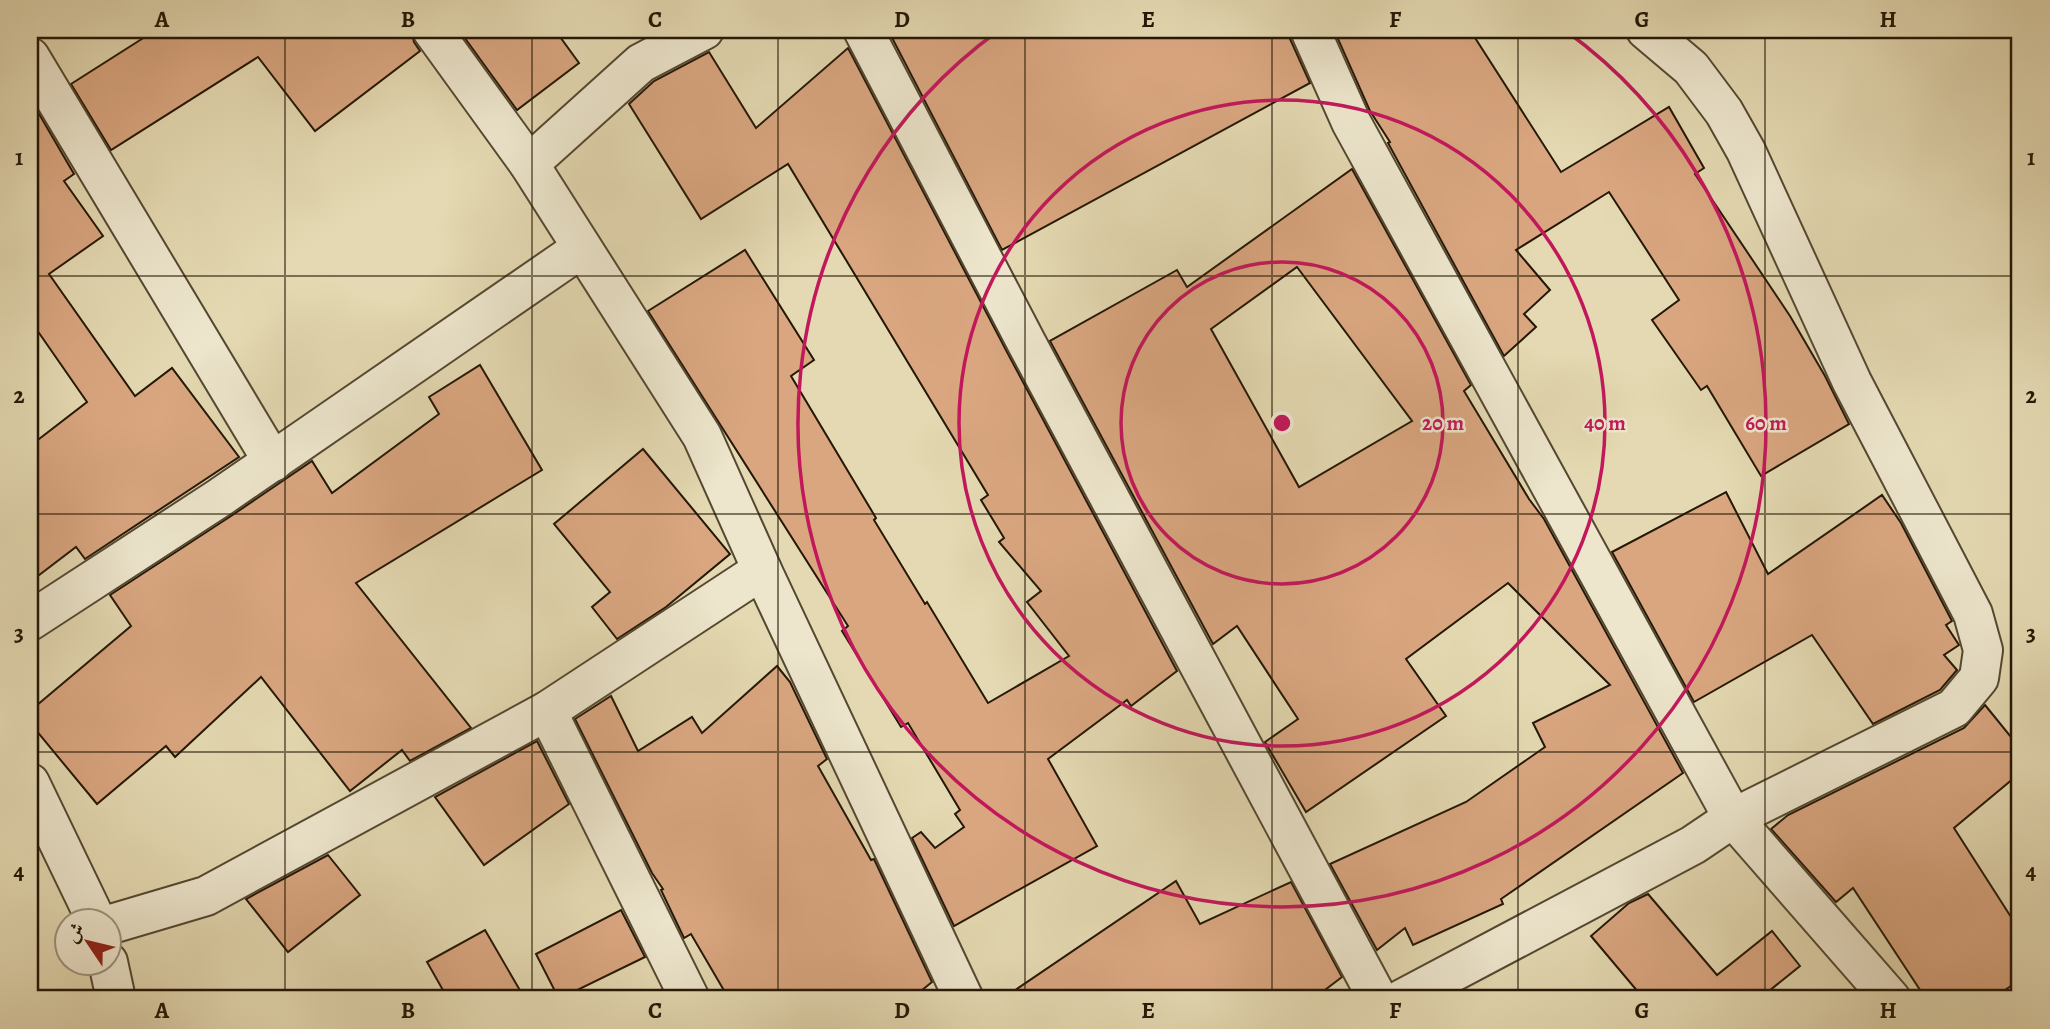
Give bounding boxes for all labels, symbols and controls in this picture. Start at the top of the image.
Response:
text: A [154,4,170,35]
text: B [401,4,415,35]
text: C [648,4,662,35]
text: D [894,4,910,35]
text: E [1141,4,1155,35]
text: F [1389,4,1402,35]
text: G [1634,4,1650,35]
text: H [1879,4,1897,35]
text: 1 [15,142,23,173]
text: 1 [2027,142,2035,173]
text: 2 [13,380,25,411]
text: 2 [2025,380,2037,411]
text: 20 m [1422,409,1464,437]
text: 40 m [1584,409,1626,437]
text: 60 m [1745,409,1787,437]
centre of rings [1270,411,1294,435]
text: 3 [14,618,24,649]
text: 3 [2026,618,2036,649]
text: 4 [14,856,25,887]
text: 4 [2026,856,2037,887]
north arrow [52,906,122,976]
text: ش [59,918,91,948]
text: A [154,995,170,1026]
text: B [401,995,415,1026]
text: C [648,995,662,1026]
text: D [894,995,910,1026]
text: E [1141,995,1155,1026]
text: F [1389,995,1402,1026]
text: G [1634,995,1650,1026]
text: H [1879,995,1897,1026]

